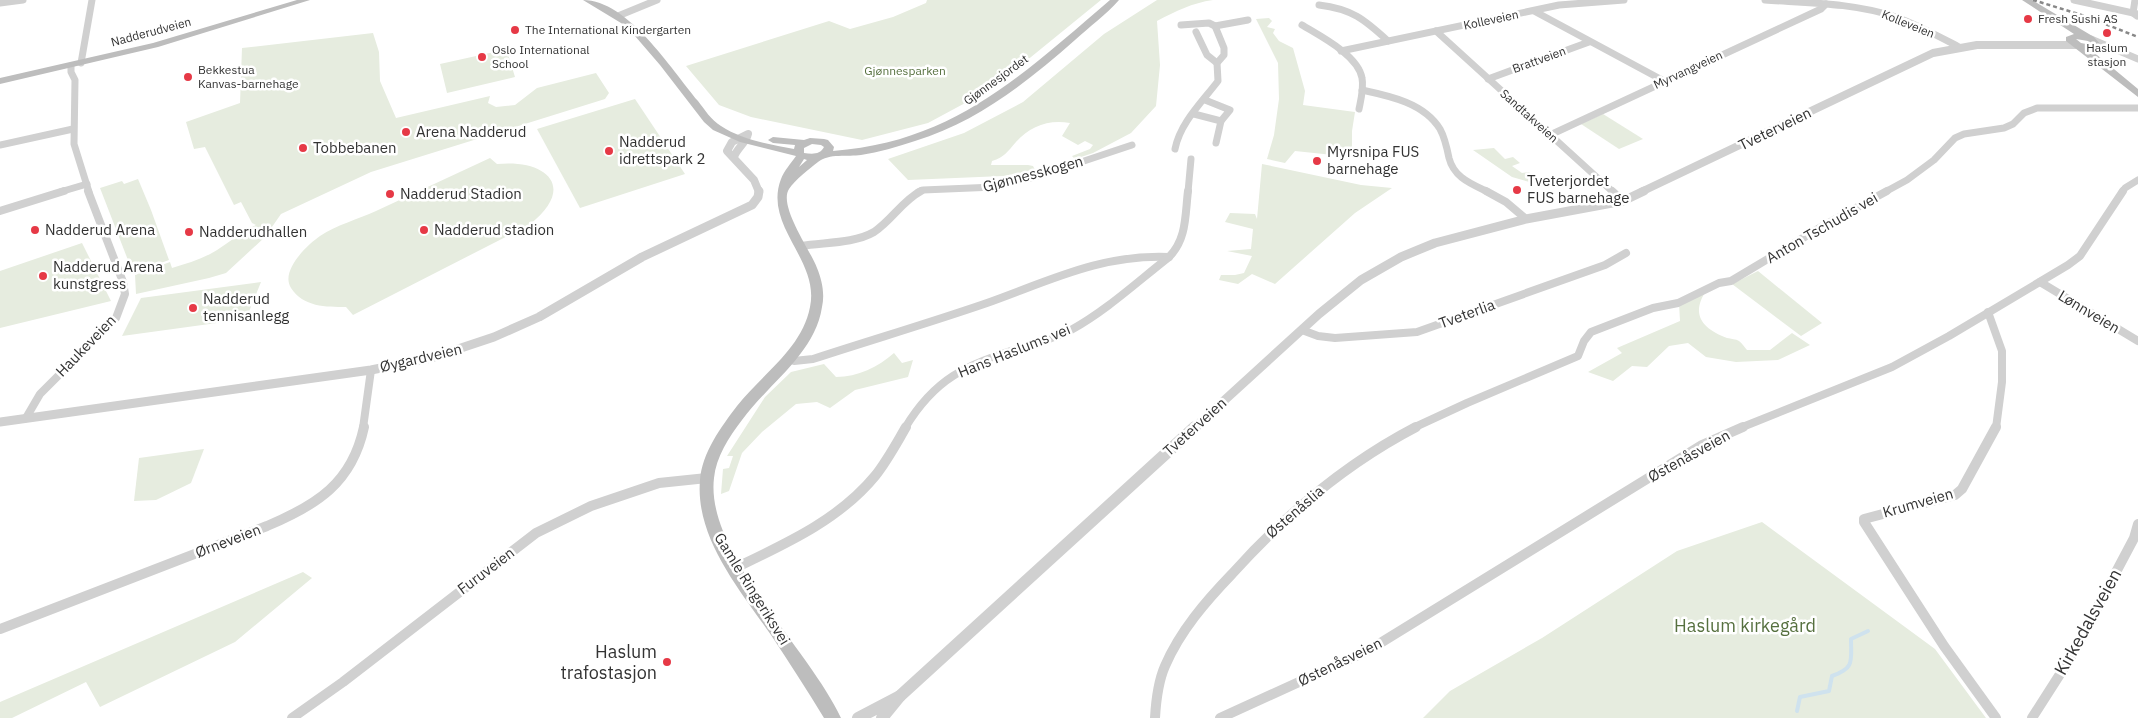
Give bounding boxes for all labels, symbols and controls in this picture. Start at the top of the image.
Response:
street label: Kolleveien [1462,6,1520,33]
street label: Kolleveien [1880,6,1937,41]
place label: Fresh Sushi AS [2038,11,2118,26]
marker: Fresh Sushi AS [2022,13,2034,25]
street label: Nadderudveien [109,14,193,49]
place label: The International Kindergarten [525,22,691,37]
marker: The International Kindergarten [509,24,521,36]
marker: Haslum stasjon [2101,27,2113,39]
place label: Haslum stasjon [2086,40,2128,69]
place label: Oslo International School [492,42,590,71]
street label: Brattveien [1510,43,1568,76]
street label: Myrvangveien [1651,47,1725,92]
marker: Oslo International School [476,51,488,63]
street label: Gjønnesjordet [961,51,1031,108]
place label: Bekkestua Kanvas-barnehage [198,62,299,91]
park label: Gjønnesparken [864,63,946,78]
marker: Bekkestua Kanvas-barnehage [182,71,194,83]
street label: Sandtakveien [1497,86,1561,146]
street label: Tveterveien [1735,103,1814,154]
place label: Arena Nadderud [416,122,526,141]
marker: Arena Nadderud [400,126,412,138]
place label: Nadderud idrettspark 2 [619,132,705,168]
place label: Tobbebanen [313,138,397,157]
marker: Tobbebanen [297,142,309,154]
place label: Myrsnipa FUS barnehage [1327,142,1419,178]
marker: Nadderud idrettspark 2 [603,145,615,157]
street label: Gjønnesskogen [981,151,1085,196]
marker: Myrsnipa FUS barnehage [1311,155,1323,167]
place label: Tveterjordet FUS barnehage [1527,171,1629,207]
place label: Nadderud Stadion [400,184,522,203]
marker: Tveterjordet FUS barnehage [1511,184,1523,196]
marker: Nadderud Stadion [384,188,396,200]
street label: Anton Tschudis vei [1763,188,1881,267]
place label: Nadderud Arena [45,220,155,239]
place label: Nadderud stadion [434,220,554,239]
place label: Nadderudhallen [199,222,307,241]
marker: Nadderud Arena [29,224,41,236]
marker: Nadderud stadion [418,224,430,236]
marker: Nadderudhallen [183,226,195,238]
place label: Nadderud Arena kunstgress [53,257,163,293]
marker: Nadderud Arena kunstgress [37,270,49,282]
street label: Lønnveien [2055,286,2124,337]
place label: Nadderud tennisanlegg [203,289,289,325]
street label: Tveterlia [1436,295,1497,332]
marker: Nadderud tennisanlegg [187,302,199,314]
street label: Haukeveien [51,311,120,381]
street label: Hans Haslums vei [955,319,1073,382]
street label: Øygardveien [378,339,464,376]
street label: Tveterveien [1159,393,1230,460]
street label: Østenåsveien [1644,425,1733,486]
street label: Østenåslia [1262,481,1328,542]
street label: Krumveien [1880,483,1955,522]
street label: Ørneveien [192,519,263,562]
street label: Gamle Ringeriksvei [710,529,795,648]
street label: Furuveien [453,543,518,598]
street label: Kirkedalsveien [2049,564,2126,679]
park label: Haslum kirkegård [1674,614,1816,637]
street label: Østenåsveien [1295,633,1385,690]
place label: Haslum trafostasjon [561,640,657,684]
marker: Haslum trafostasjon [661,656,673,668]

